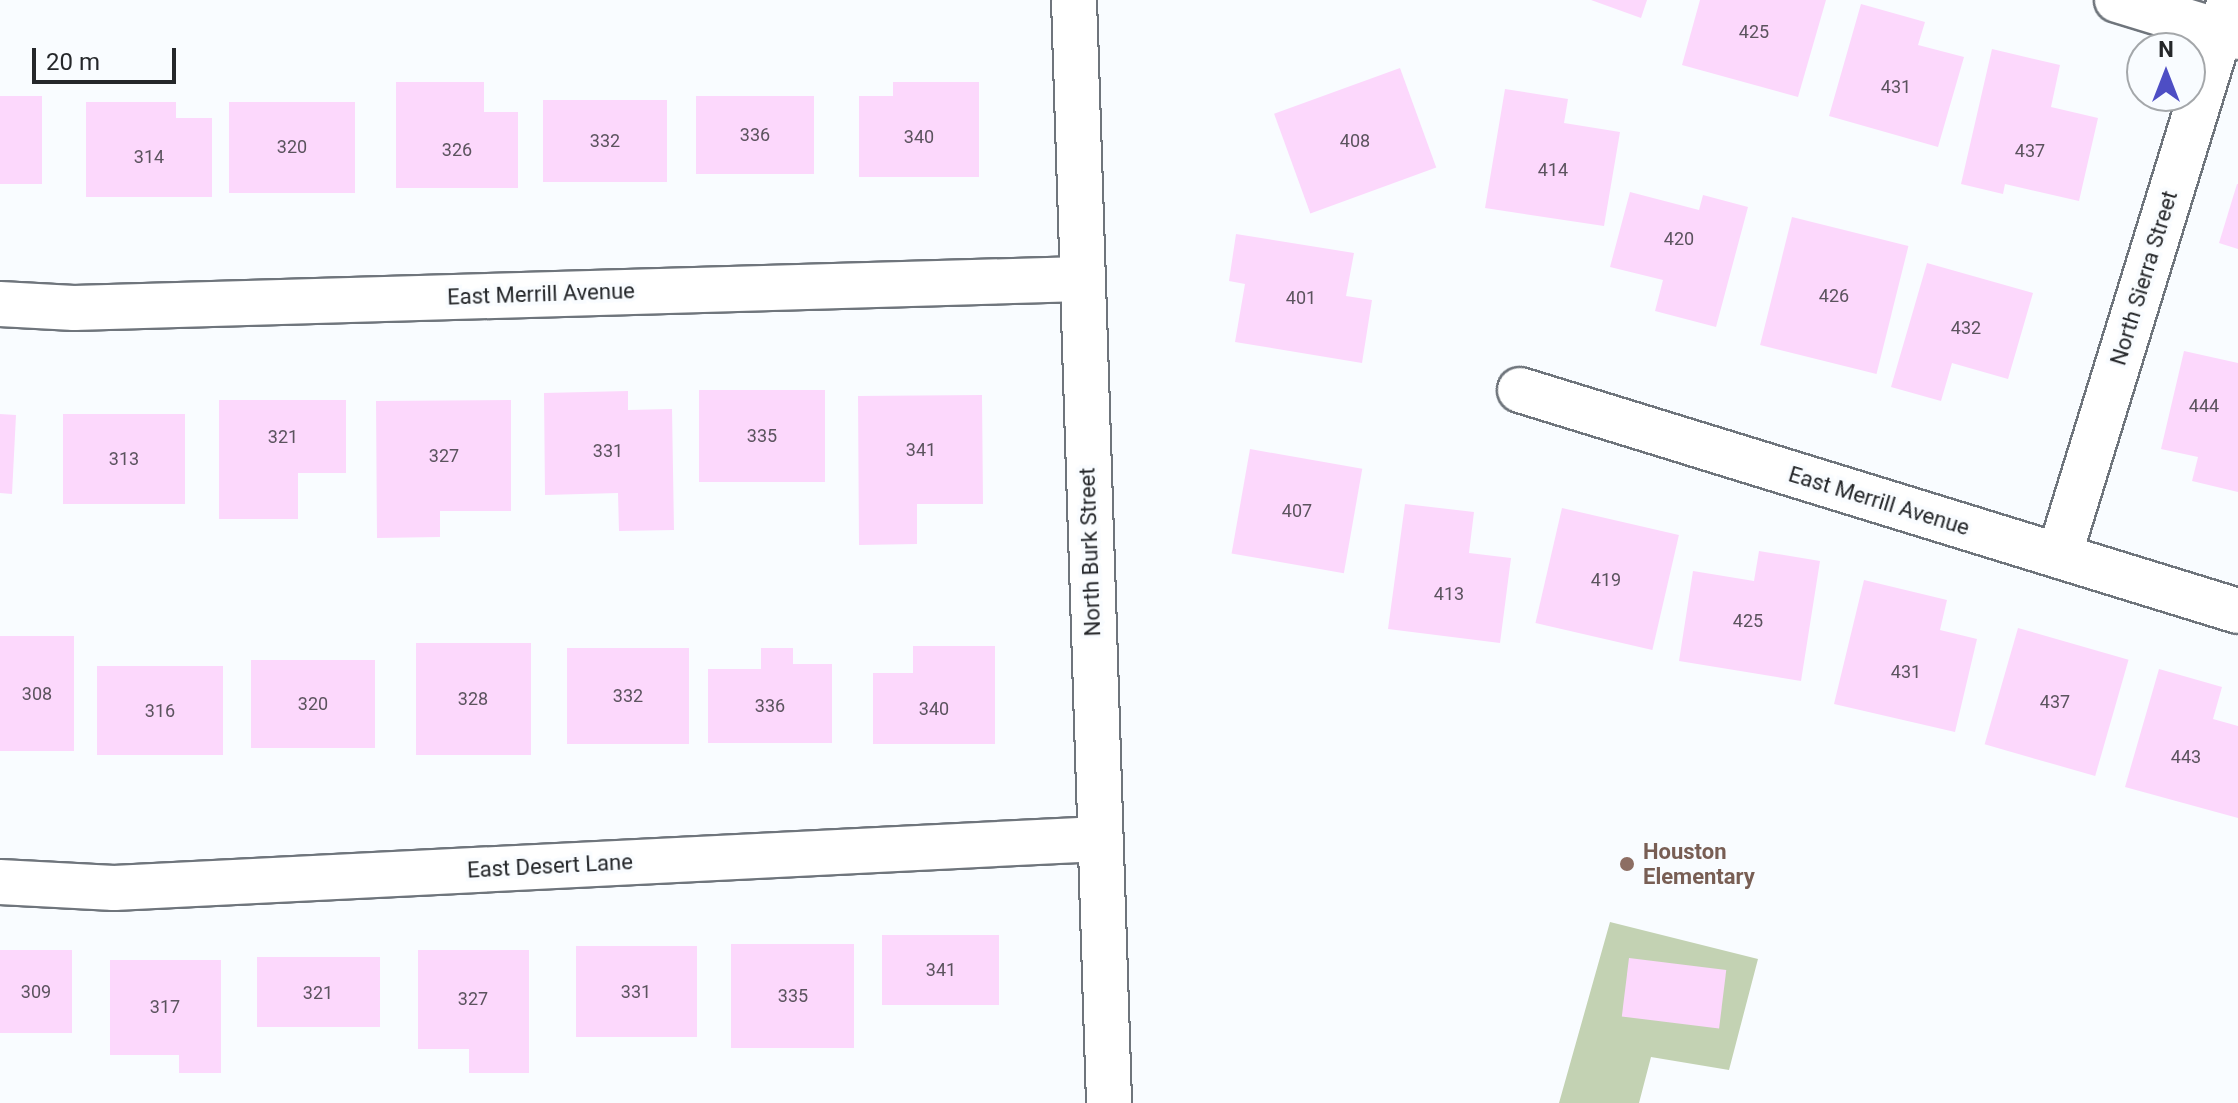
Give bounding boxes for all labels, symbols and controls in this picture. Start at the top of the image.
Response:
house number: 425 [1739,21,1769,43]
scale bar [36,32,180,82]
north arrow [2126,32,2206,112]
text: N [2158,37,2174,62]
text: 20 m [46,48,100,76]
house number: 431 [1881,76,1911,98]
house number: 336 [740,124,770,146]
house number: 340 [904,126,934,148]
house number: 332 [590,130,620,152]
house number: 408 [1340,130,1370,152]
house number: 320 [277,136,307,158]
house number: 326 [442,139,472,161]
house number: 437 [2015,140,2045,162]
house number: 314 [134,146,164,168]
house number: 414 [1538,159,1568,181]
street label: North Sierra Street [2105,188,2183,368]
house number: 420 [1664,228,1694,250]
street label: East Merrill Avenue [447,278,635,310]
house number: 426 [1819,285,1849,307]
house number: 401 [1286,287,1316,309]
house number: 432 [1951,317,1981,339]
house number: 444 [2189,395,2219,417]
house number: 335 [747,425,777,447]
house number: 321 [268,426,298,448]
house number: 341 [906,439,936,461]
house number: 331 [593,440,623,462]
house number: 327 [429,445,459,467]
house number: 313 [109,448,139,470]
street label: East Merrill Avenue [1785,461,1973,541]
street label: North Burk Street [1074,467,1106,637]
house number: 407 [1282,500,1312,522]
house number: 419 [1591,569,1621,591]
house number: 413 [1434,583,1464,605]
house number: 425 [1733,610,1763,632]
house number: 431 [1891,661,1921,683]
house number: 308 [22,683,52,705]
house number: 332 [613,685,643,707]
house number: 328 [458,688,488,710]
house number: 437 [2040,691,2070,713]
house number: 320 [298,693,328,715]
house number: 336 [755,695,785,717]
house number: 340 [919,698,949,720]
house number: 316 [145,700,175,722]
house number: 443 [2171,746,2201,768]
place label: Houston Elementary [1643,838,1755,890]
street label: East Desert Lane [466,848,634,884]
marker: Houston Elementary [1618,855,1636,873]
house number: 341 [926,959,956,981]
house number: 309 [21,981,51,1003]
house number: 331 [621,981,651,1003]
house number: 321 [303,982,333,1004]
house number: 335 [778,985,808,1007]
house number: 327 [458,988,488,1010]
house number: 317 [150,996,180,1018]

